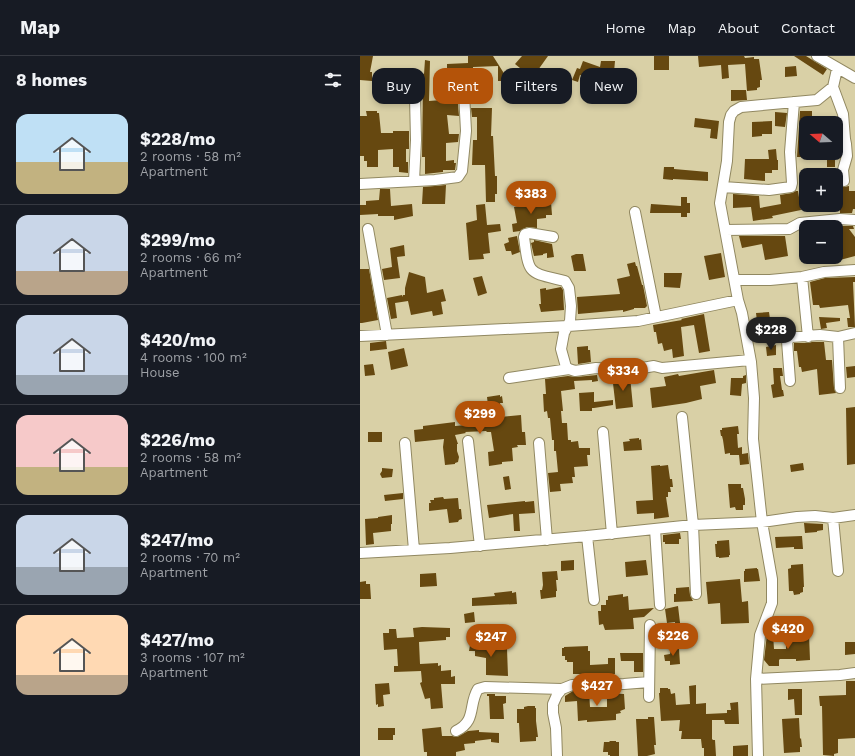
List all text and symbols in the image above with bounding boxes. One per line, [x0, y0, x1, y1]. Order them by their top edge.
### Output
text: Map [20, 16, 60, 39]
text: Home [605, 20, 645, 36]
text: Map [667, 20, 696, 36]
text: About [718, 20, 759, 36]
text: Contact [781, 20, 835, 36]
chip: Buy [372, 68, 425, 104]
chip: Rent [433, 68, 493, 104]
chip: Filters [501, 68, 572, 104]
chip: New [580, 68, 637, 104]
icon: filters [322, 69, 344, 91]
text: 8 homes [16, 70, 87, 90]
north arrow [799, 116, 843, 160]
map controls [799, 116, 843, 264]
text: $228/mo [140, 129, 215, 149]
icon: home [48, 130, 96, 178]
text: 2 rooms · 58 m² [140, 149, 241, 164]
text: Apartment [140, 164, 208, 179]
button: + [799, 168, 843, 212]
pin: $383 [507, 181, 555, 215]
text: $383 [515, 186, 547, 201]
button: − [799, 220, 843, 264]
text: $299/mo [140, 230, 215, 250]
icon: home [48, 231, 96, 279]
text: 2 rooms · 66 m² [140, 250, 241, 265]
text: Apartment [140, 265, 208, 280]
pin: $228 [747, 317, 795, 351]
text: $228 [755, 322, 787, 337]
text: $420/mo [140, 330, 216, 350]
icon: home [48, 331, 96, 379]
text: 4 rooms · 100 m² [140, 350, 247, 365]
pin: $334 [599, 358, 647, 392]
text: $334 [607, 363, 639, 378]
text: House [140, 365, 180, 380]
pin: $299 [456, 401, 504, 435]
text: $299 [464, 406, 496, 421]
text: $226/mo [140, 430, 215, 450]
icon: home [48, 431, 96, 479]
text: 2 rooms · 58 m² [140, 450, 241, 465]
text: Apartment [140, 465, 208, 480]
text: $247/mo [140, 530, 213, 550]
icon: home [48, 531, 96, 579]
text: 2 rooms · 70 m² [140, 550, 240, 565]
text: Apartment [140, 565, 208, 580]
pin: $420 [764, 616, 812, 650]
text: $420 [772, 621, 804, 636]
pin: $226 [649, 623, 697, 657]
pin: $247 [467, 624, 515, 658]
text: $226 [657, 628, 689, 643]
text: $247 [475, 629, 507, 644]
text: $427/mo [140, 630, 214, 650]
icon: home [48, 631, 96, 679]
text: 3 rooms · 107 m² [140, 650, 245, 665]
text: Apartment [140, 665, 208, 680]
pin: $427 [573, 673, 621, 707]
text: $427 [581, 678, 613, 693]

